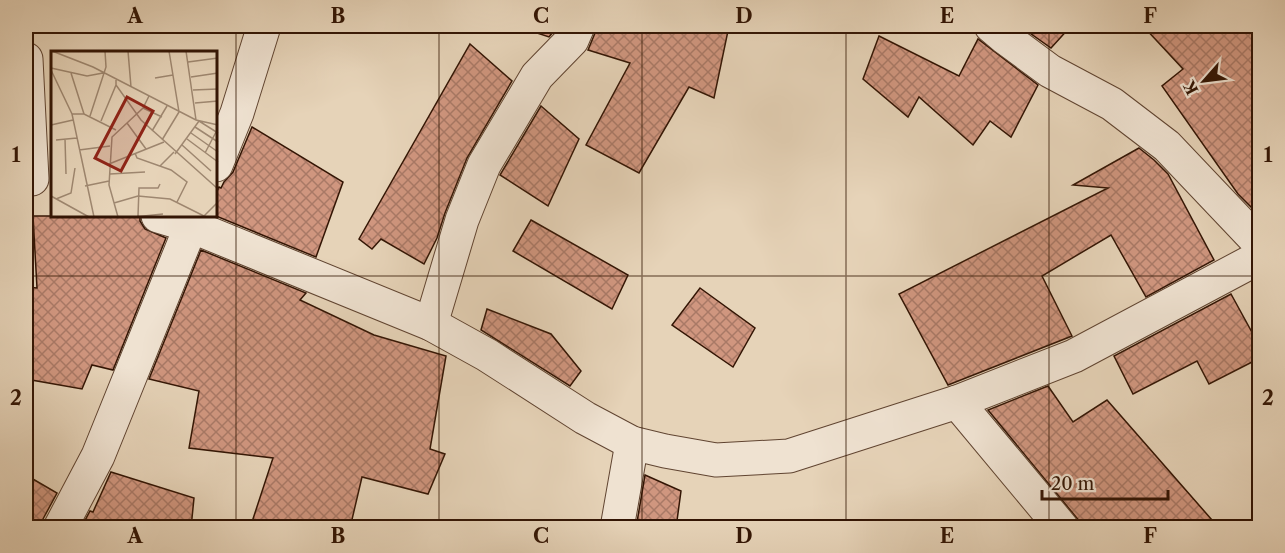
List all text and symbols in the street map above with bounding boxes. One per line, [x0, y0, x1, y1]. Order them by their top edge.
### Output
text: A [126, 4, 143, 28]
text: B [331, 4, 346, 28]
text: C [533, 4, 549, 28]
text: D [735, 4, 753, 28]
text: E [940, 4, 954, 28]
text: F [1143, 4, 1157, 28]
inset map [51, 51, 218, 218]
north arrow [1174, 51, 1234, 111]
text: K [1178, 77, 1203, 98]
text: 1 [12, 143, 21, 167]
text: 1 [1264, 143, 1273, 167]
text: 2 [10, 386, 22, 410]
text: 2 [1262, 386, 1274, 410]
scale bar [1042, 463, 1168, 501]
text: 20 m [1051, 473, 1095, 495]
text: A [126, 524, 143, 548]
text: B [331, 524, 346, 548]
text: C [533, 524, 549, 548]
text: D [735, 524, 753, 548]
text: E [940, 524, 954, 548]
text: F [1143, 524, 1157, 548]

